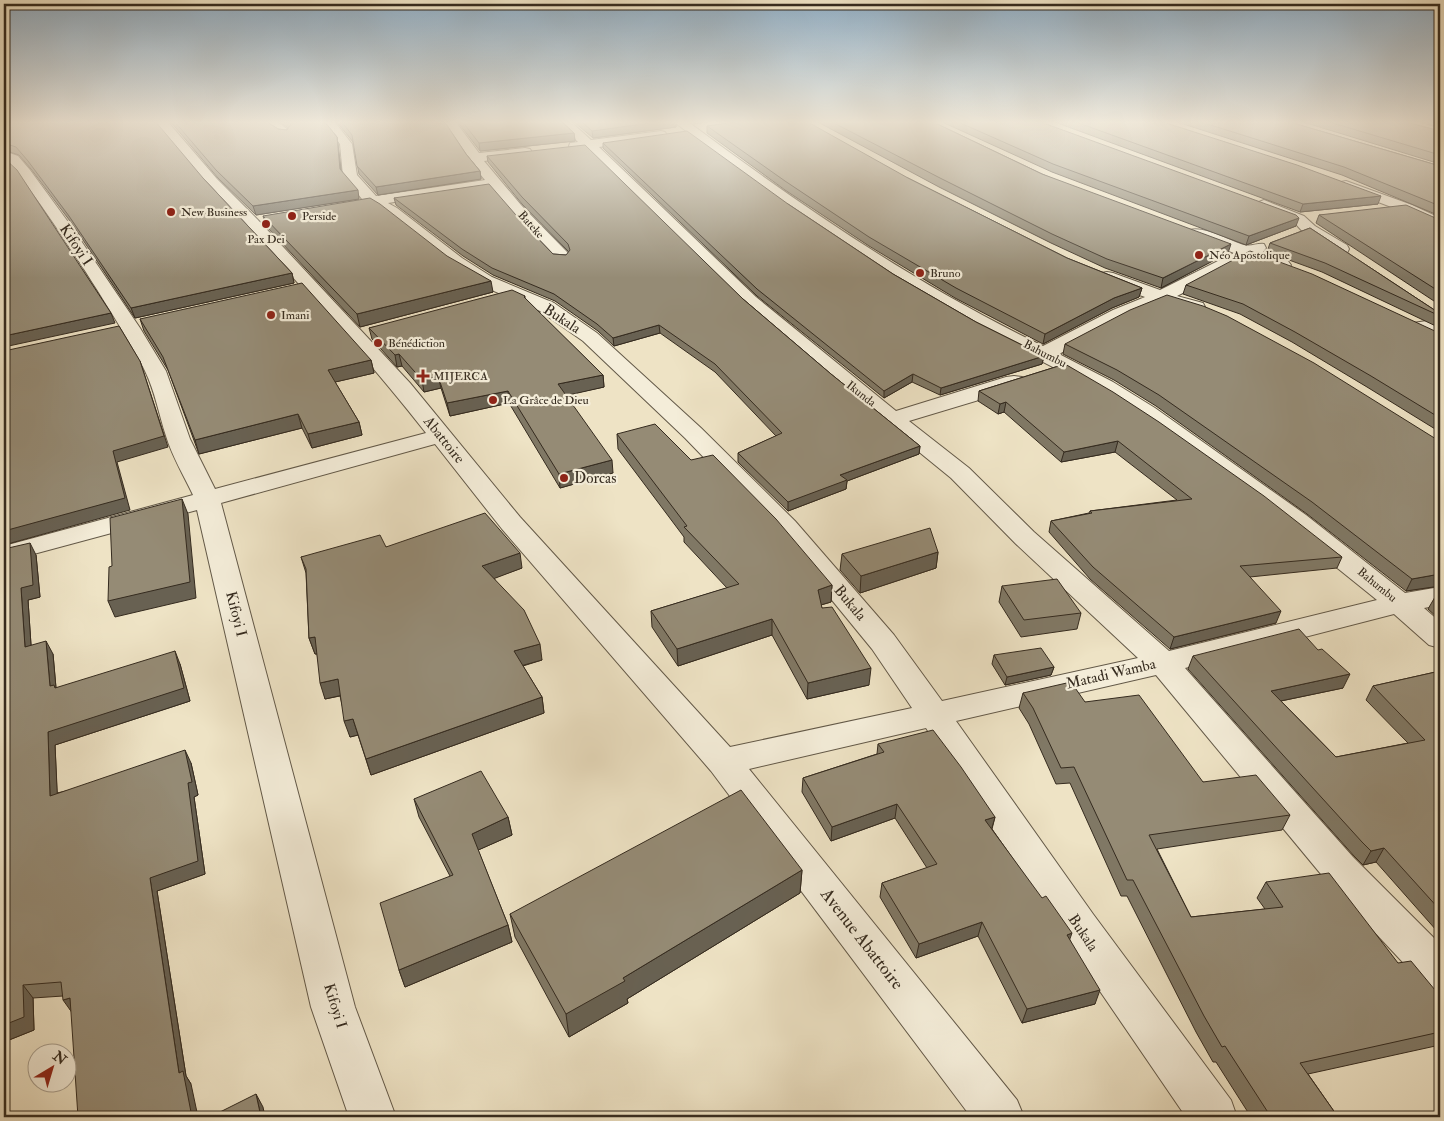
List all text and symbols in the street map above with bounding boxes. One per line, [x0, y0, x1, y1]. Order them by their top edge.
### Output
place label: New Business [181, 205, 247, 220]
marker: New Business [165, 206, 177, 218]
street label: Bateke [515, 208, 547, 242]
place label: Perside [302, 209, 336, 224]
marker: Perside [286, 210, 298, 222]
marker: Pax Dei [260, 218, 272, 230]
street label: Kifoyi I [55, 221, 97, 269]
place label: Pax Dei [247, 232, 285, 247]
place label: Néo Apostolique [1209, 248, 1290, 263]
marker: Néo Apostolique [1193, 249, 1205, 261]
place label: Bruno [930, 266, 961, 281]
marker: Bruno [914, 267, 926, 279]
street label: Bukala [540, 300, 585, 339]
place label: Imani [281, 308, 309, 323]
marker: Imani [265, 309, 277, 321]
place label: Bénédiction [388, 336, 445, 351]
marker: Bénédiction [372, 337, 384, 349]
street label: Bahumbu [1021, 337, 1069, 371]
place label: MIJERCA [433, 369, 488, 384]
marker: MIJERCA [417, 370, 429, 382]
street label: Ikunda [843, 378, 880, 411]
place label: La Grâce de Dieu [503, 393, 589, 408]
marker: La Grâce de Dieu [487, 394, 499, 406]
street label: Abattoire [418, 412, 469, 468]
place label: Dorcas [574, 469, 616, 488]
marker: Dorcas [558, 472, 570, 484]
street label: Bahumbu [1354, 565, 1400, 605]
street label: Bukala [830, 581, 871, 625]
street label: Kifoyi I [221, 589, 251, 639]
street label: Matadi Wamba [1064, 654, 1158, 694]
street label: Avenue Abattoire [815, 883, 909, 995]
street label: Bukala [1064, 911, 1103, 956]
street label: Kifoyi I [319, 981, 351, 1031]
north arrow [28, 1044, 78, 1094]
text: N [49, 1047, 70, 1069]

